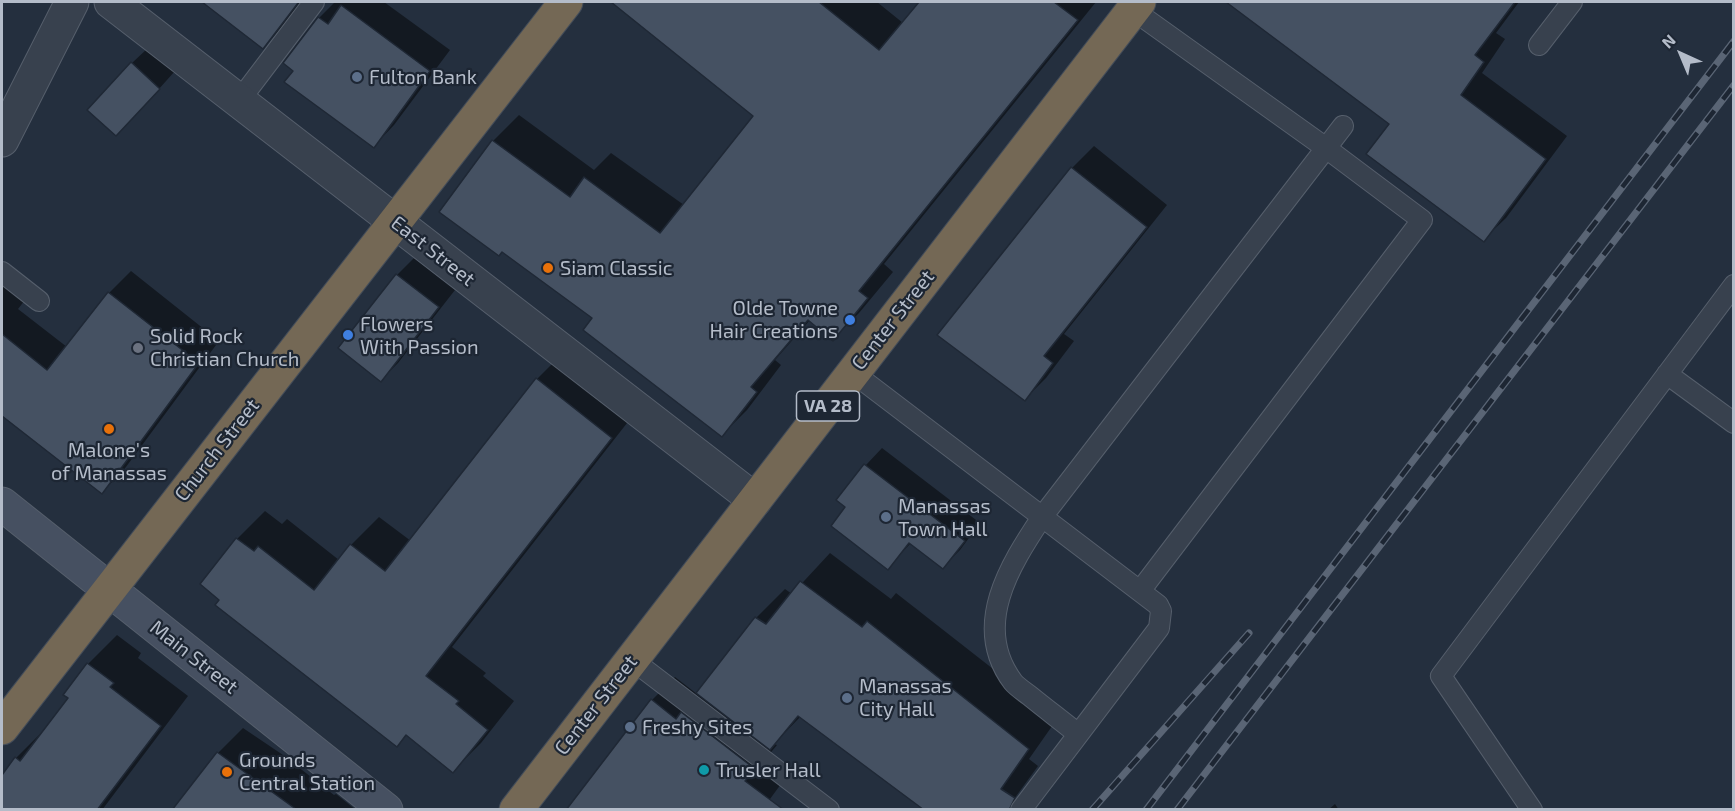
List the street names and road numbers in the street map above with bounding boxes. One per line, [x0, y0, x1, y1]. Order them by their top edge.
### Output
street label: East Street [386, 211, 480, 291]
street label: Center Street [847, 265, 939, 375]
road number: VA 28 [796, 391, 860, 421]
street label: Church Street [169, 394, 265, 506]
street label: Main Street [145, 615, 243, 699]
street label: Center Street [550, 650, 642, 760]

